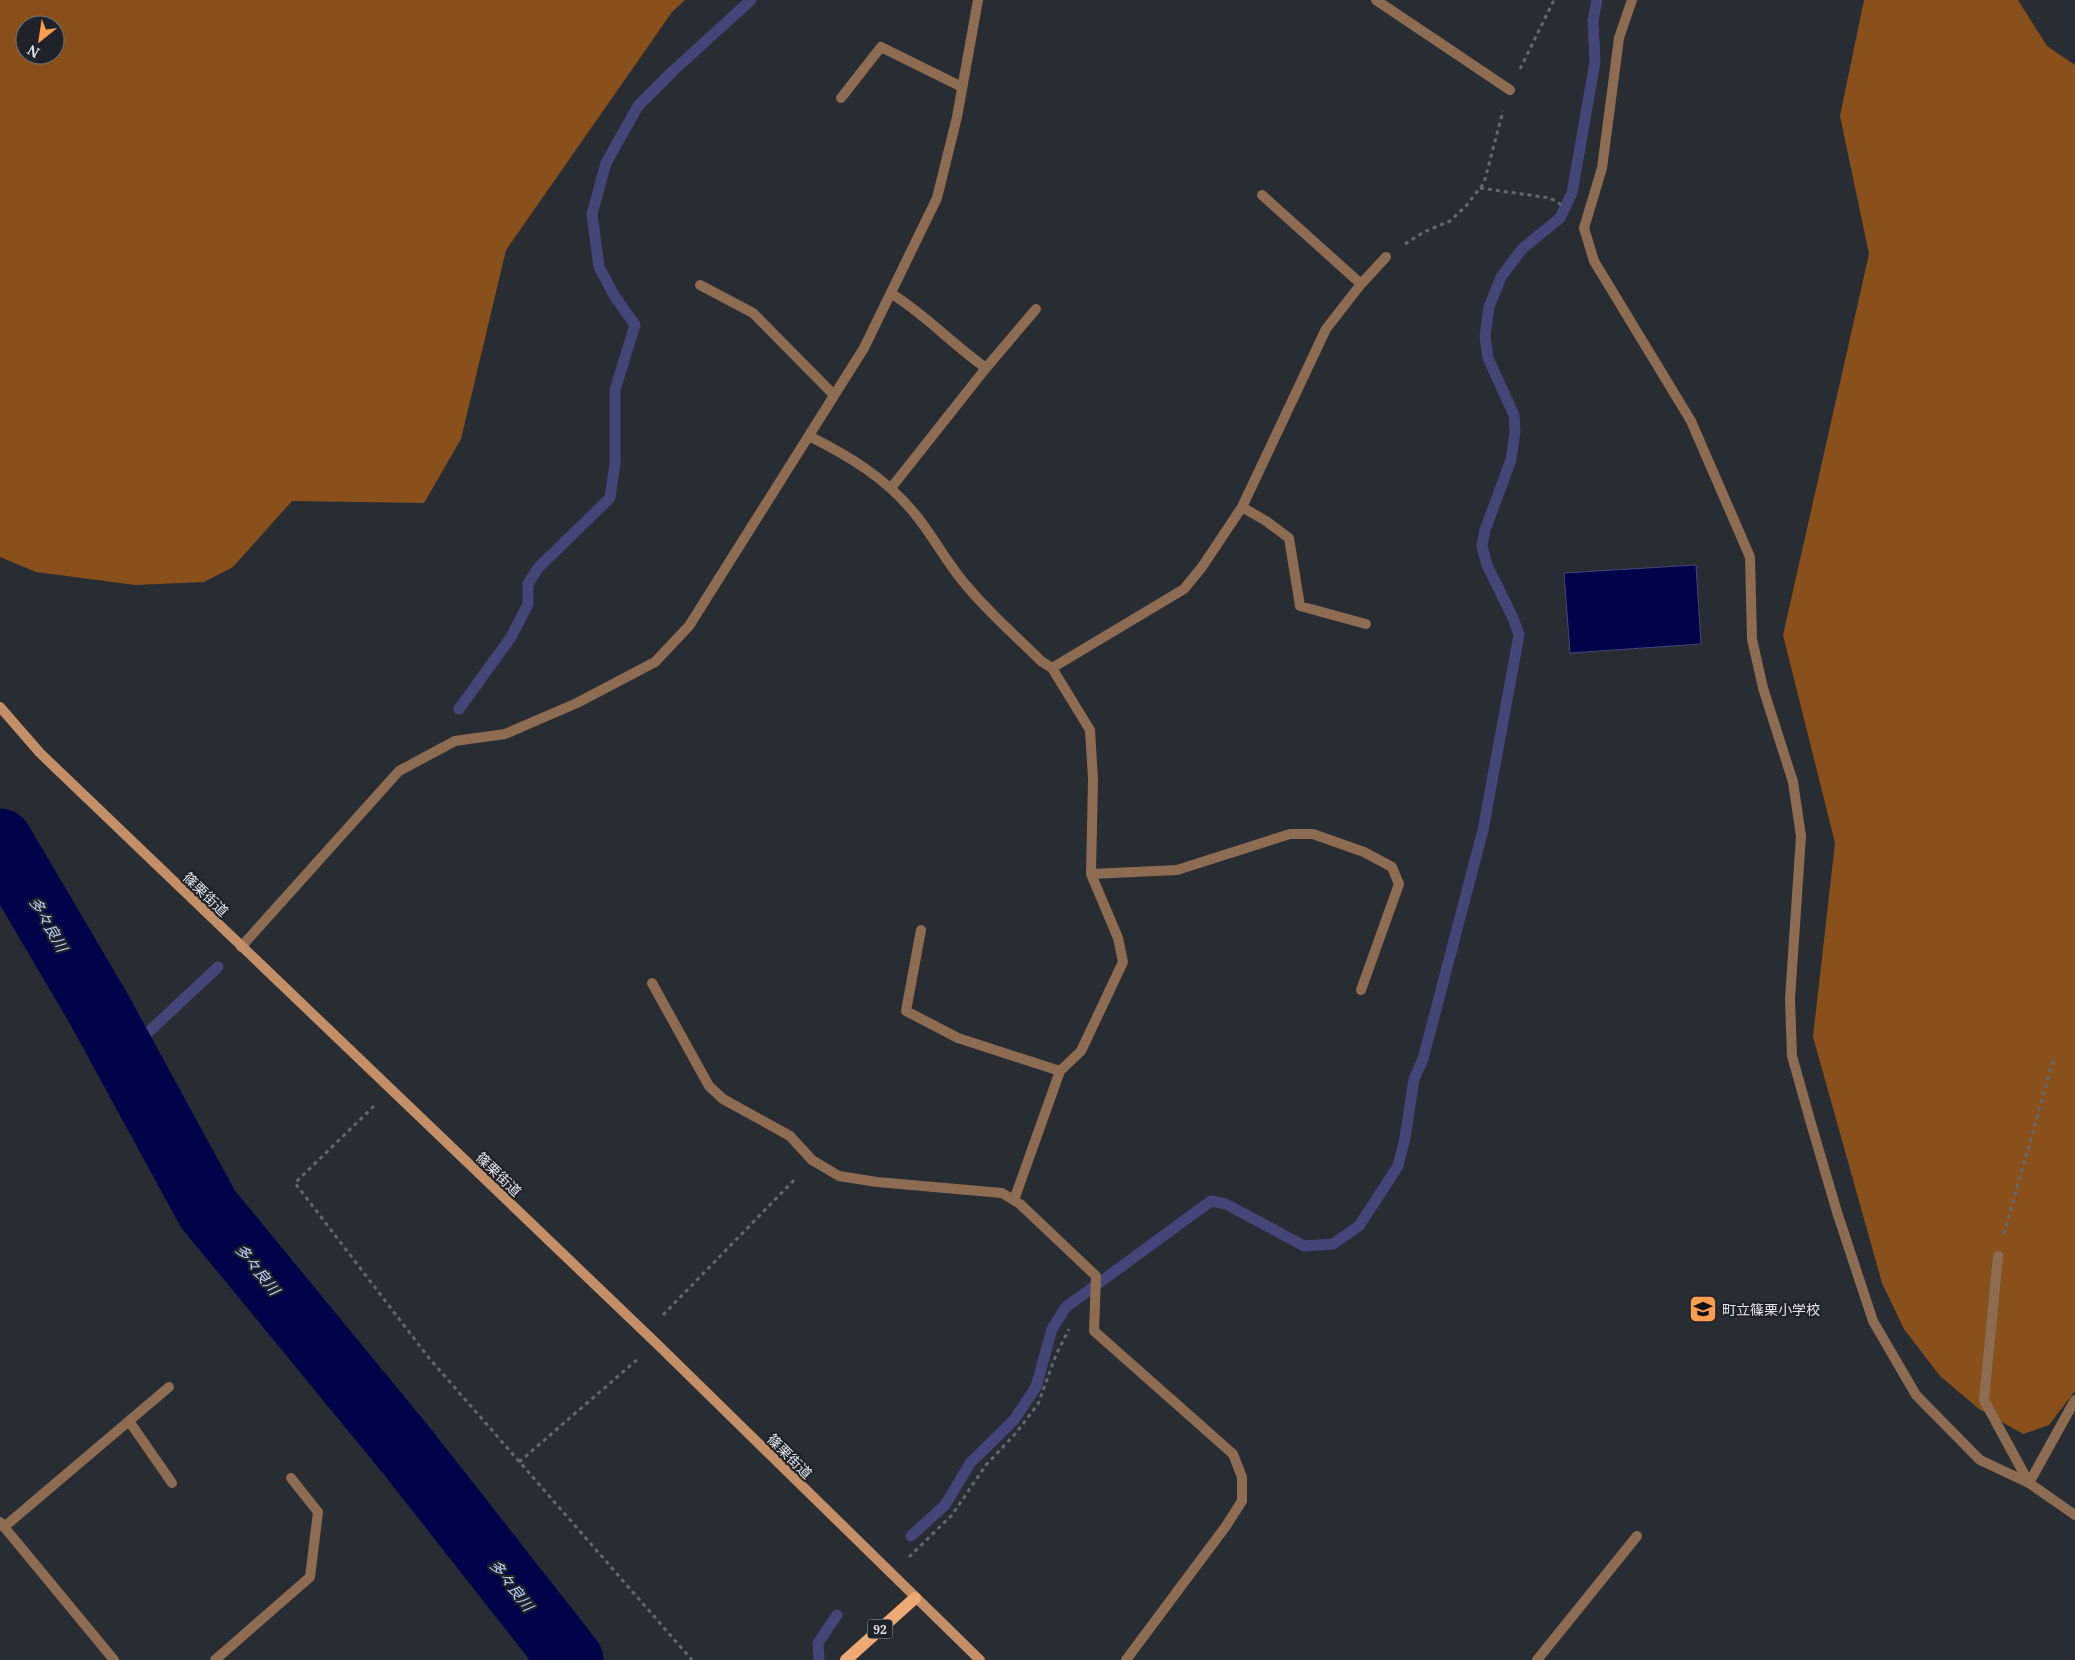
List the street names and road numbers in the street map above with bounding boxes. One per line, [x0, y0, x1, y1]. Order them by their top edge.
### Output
street label: 篠栗街道 [179, 868, 233, 920]
street label: 篠栗街道 [472, 1148, 526, 1200]
street label: 篠栗街道 [763, 1429, 817, 1483]
road number: 92 [868, 1620, 892, 1638]

